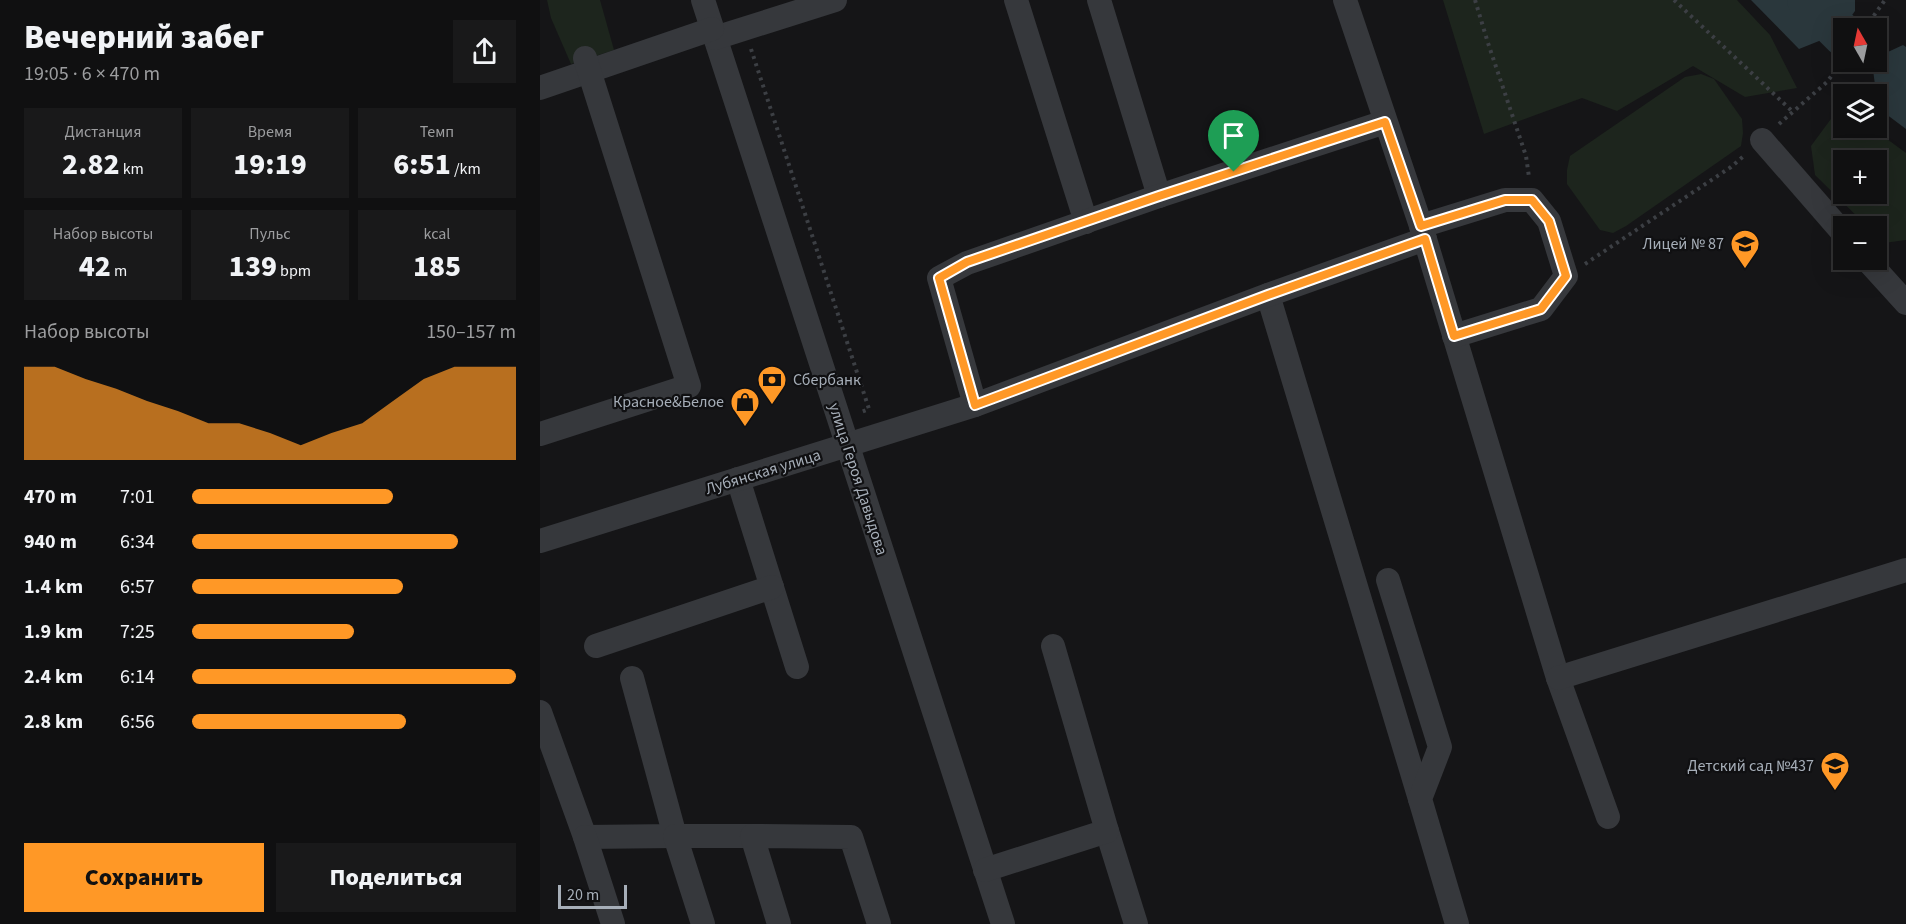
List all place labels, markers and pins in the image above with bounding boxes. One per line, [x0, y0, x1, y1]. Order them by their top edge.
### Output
pin [1208, 110, 1259, 172]
school or university icon: Лицей № 87 [1729, 228, 1761, 270]
place label: Лицей № 87 [1642, 233, 1724, 255]
bank icon: Сбербанк [756, 364, 788, 406]
place label: Сбербанк [793, 369, 861, 391]
shop icon: Красное&Белое [729, 386, 761, 428]
place label: Красное&Белое [613, 391, 724, 413]
school or university icon: Детский сад №437 [1819, 750, 1851, 792]
place label: Детский сад №437 [1687, 755, 1814, 777]

